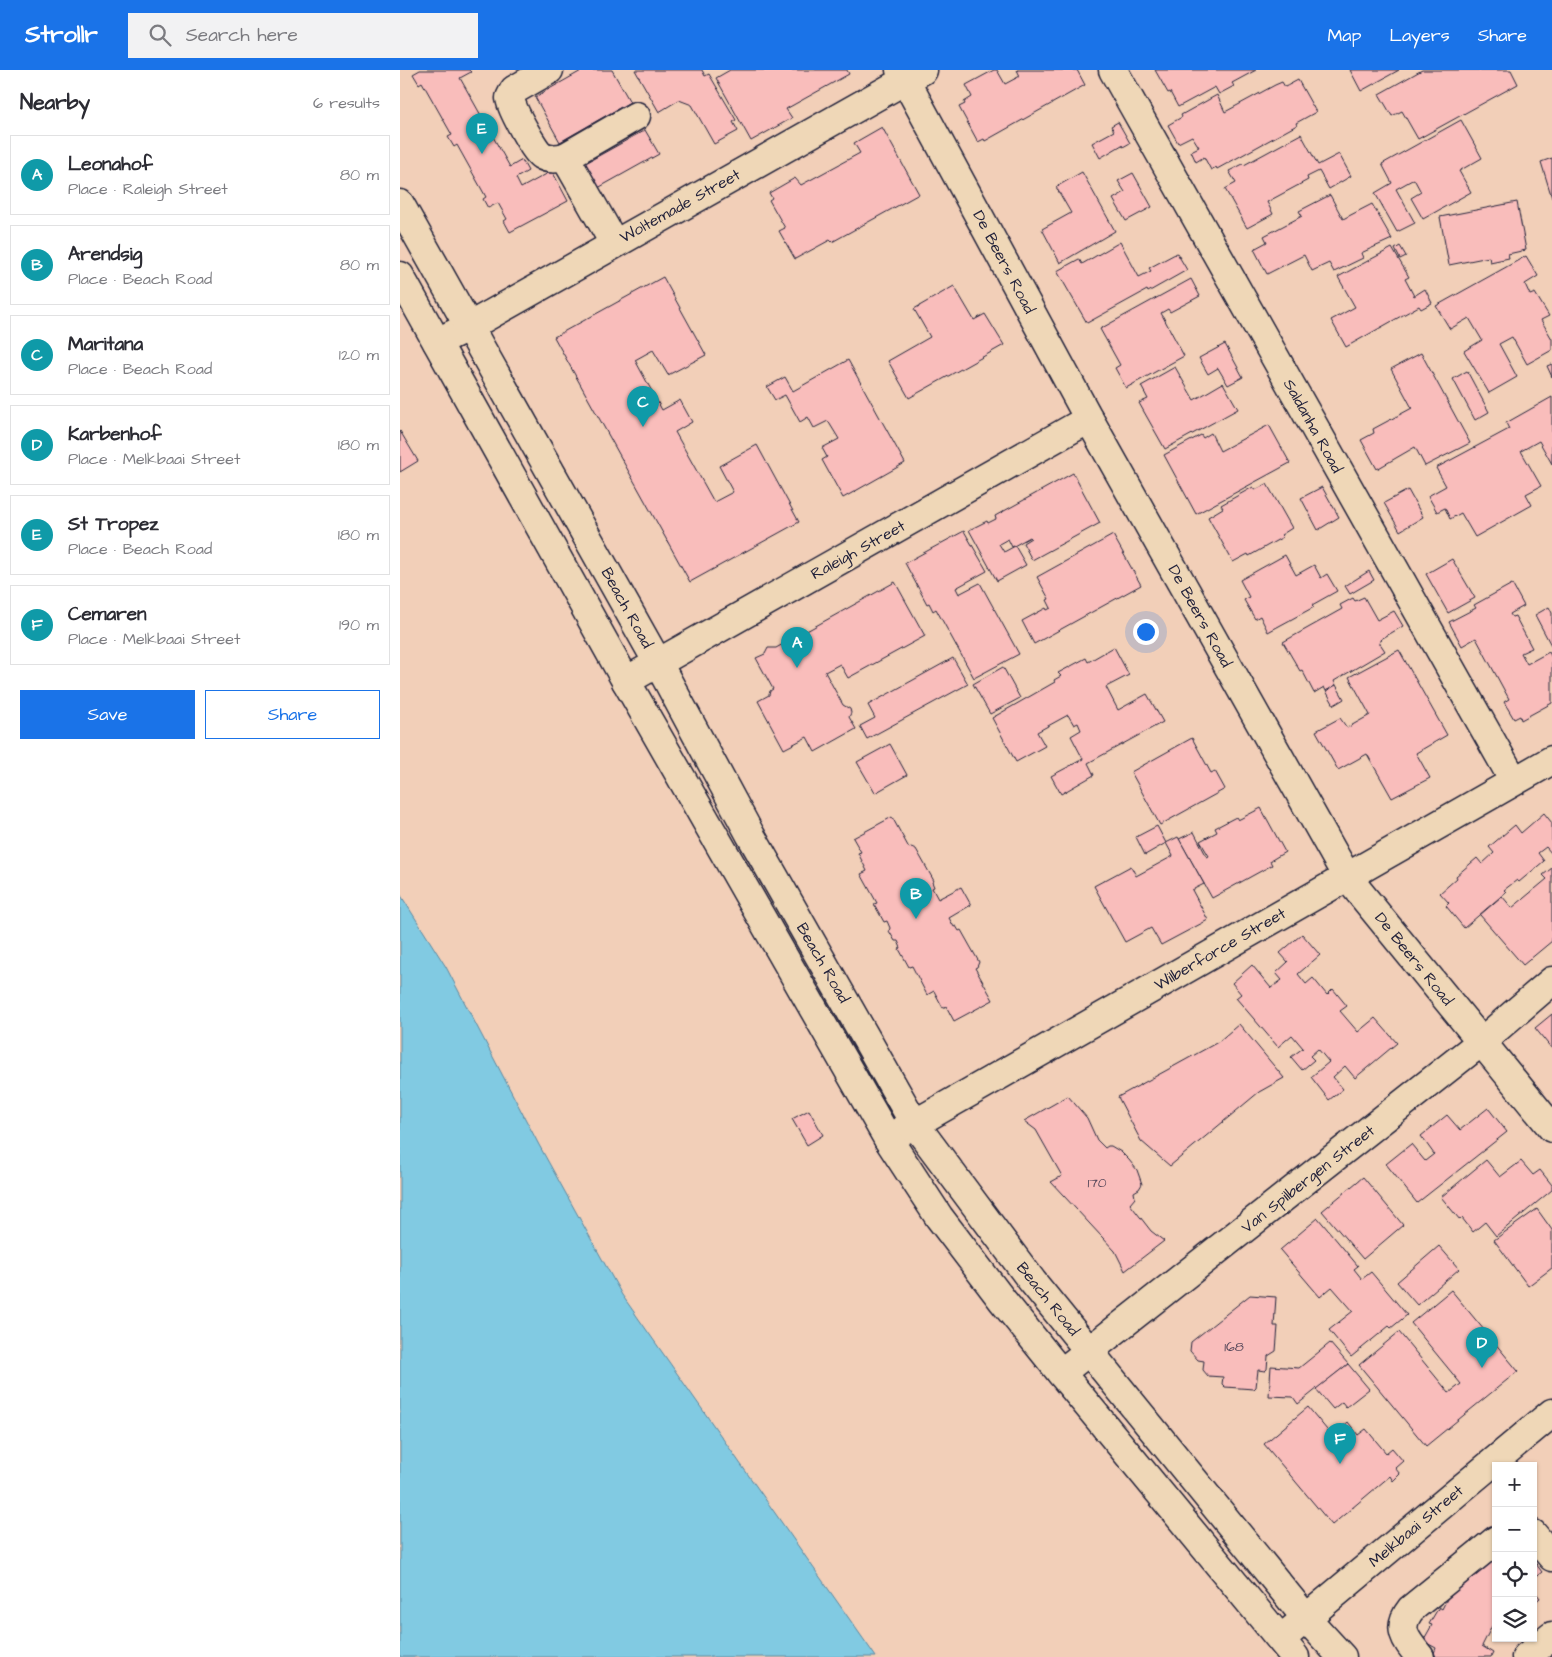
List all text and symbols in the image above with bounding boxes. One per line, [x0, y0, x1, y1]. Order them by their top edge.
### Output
search box [128, 13, 478, 58]
text: Strollr [25, 18, 98, 52]
icon: search [146, 21, 174, 49]
text: Search here [186, 22, 298, 49]
text: Map [1327, 23, 1361, 48]
text: Layers [1389, 23, 1450, 48]
text: Share [1478, 23, 1527, 48]
text: Nearby [20, 88, 90, 117]
text: 6 results [313, 92, 380, 114]
pin: E [466, 113, 498, 154]
text: Leonahof [68, 151, 153, 178]
street label: Woltemade Street [616, 163, 745, 248]
text: A [32, 164, 42, 186]
text: 80 m [340, 164, 379, 186]
text: Place · Raleigh Street [68, 178, 228, 200]
street label: De Beers Road [967, 206, 1041, 318]
text: Arendsig [68, 241, 142, 268]
text: B [31, 254, 43, 276]
text: 80 m [340, 254, 379, 276]
text: Place · Beach Road [68, 268, 212, 290]
text: Maritana [68, 331, 143, 358]
text: C [31, 344, 43, 366]
text: 120 m [339, 344, 379, 366]
text: Place · Beach Road [68, 358, 212, 380]
street label: Saldanha Road [1278, 375, 1348, 477]
pin: C [627, 386, 659, 427]
text: Karbenhof [68, 421, 161, 448]
text: D [32, 434, 42, 456]
text: 180 m [338, 434, 379, 456]
text: Place · Melkbaai Street [68, 448, 240, 470]
text: St Tropez [68, 511, 159, 538]
street label: Raleigh Street [807, 515, 910, 586]
text: E [32, 524, 42, 546]
text: 180 m [338, 524, 379, 546]
text: Place · Beach Road [68, 538, 212, 560]
street label: De Beers Road [1163, 561, 1237, 671]
street label: Beach Road [596, 564, 658, 652]
text: Cemaren [68, 601, 146, 628]
text: F [31, 614, 43, 636]
text: 190 m [339, 614, 379, 636]
your location [1133, 619, 1159, 645]
pin: A [781, 627, 813, 668]
text: Place · Melkbaai Street [68, 628, 240, 650]
button: Save [20, 690, 195, 739]
button: Share [205, 690, 380, 739]
pin: B [900, 878, 932, 919]
street label: Wilberforce Street [1150, 902, 1290, 996]
street label: De Beers Road [1370, 908, 1458, 1010]
street label: Beach Road [791, 919, 855, 1007]
street label: Van Spilbergen Street [1237, 1120, 1380, 1239]
house number: 170 [1087, 1173, 1107, 1193]
street label: Beach Road [1011, 1257, 1085, 1341]
pin: D [1466, 1327, 1498, 1368]
house number: 168 [1224, 1337, 1244, 1357]
pin: F [1324, 1423, 1356, 1464]
map controls [1492, 1462, 1537, 1642]
button: + [1492, 1462, 1537, 1507]
street label: Melkbaai Street [1364, 1479, 1469, 1572]
button: − [1492, 1507, 1537, 1552]
button: locate [1492, 1552, 1537, 1597]
button: layers [1492, 1597, 1537, 1642]

